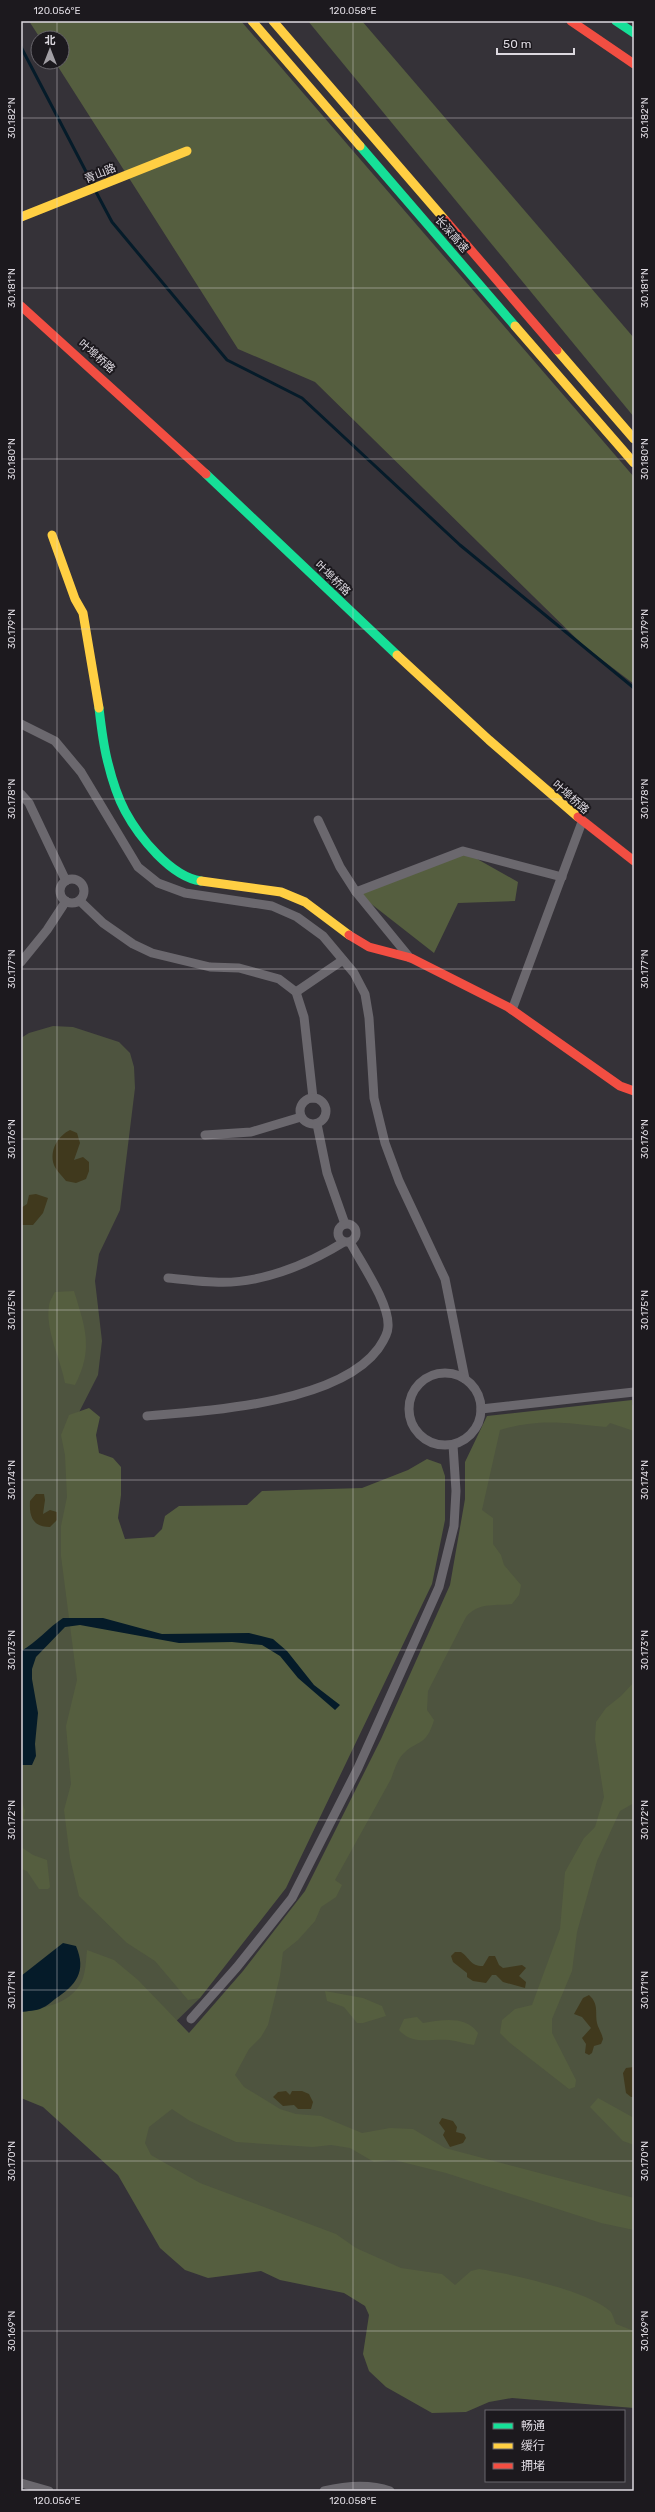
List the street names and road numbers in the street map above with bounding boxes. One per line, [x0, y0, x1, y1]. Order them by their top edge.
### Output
street label: 青山路 [82, 161, 118, 186]
street label: 长深高速 [432, 213, 471, 255]
street label: 叶埠桥路 [76, 337, 118, 376]
street label: 叶埠桥路 [312, 558, 353, 598]
street label: 叶埠桥路 [550, 778, 592, 817]

